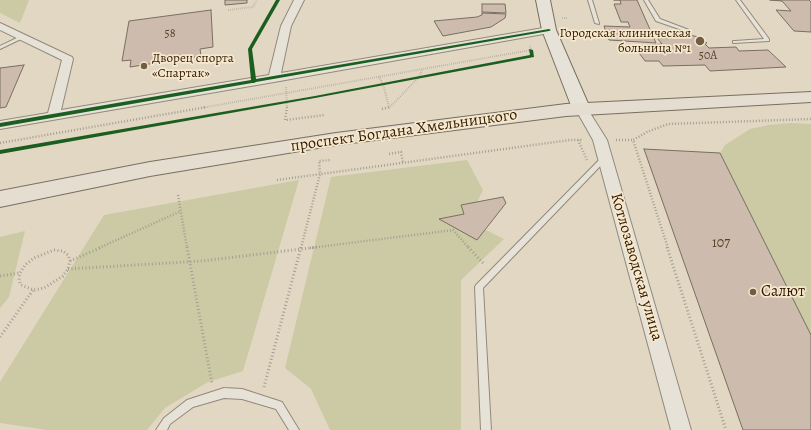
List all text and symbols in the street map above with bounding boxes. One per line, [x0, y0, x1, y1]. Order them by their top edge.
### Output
place label: Городская клиническая больница №1 [560, 26, 691, 57]
house number: 58 [165, 27, 175, 41]
marker: Городская клиническая больница №1 [694, 35, 706, 47]
house number: 50А [699, 49, 717, 63]
place label: Дворец спорта «Спартак» [152, 51, 234, 82]
marker: Дворец спорта «Спартак» [139, 61, 149, 71]
street label: проспект Богдана Хмельницкого [289, 106, 519, 156]
street label: Котлозаводская улица [606, 191, 666, 343]
house number: 107 [712, 236, 730, 252]
place label: Салют [761, 282, 805, 302]
marker: Салют [748, 287, 758, 297]

